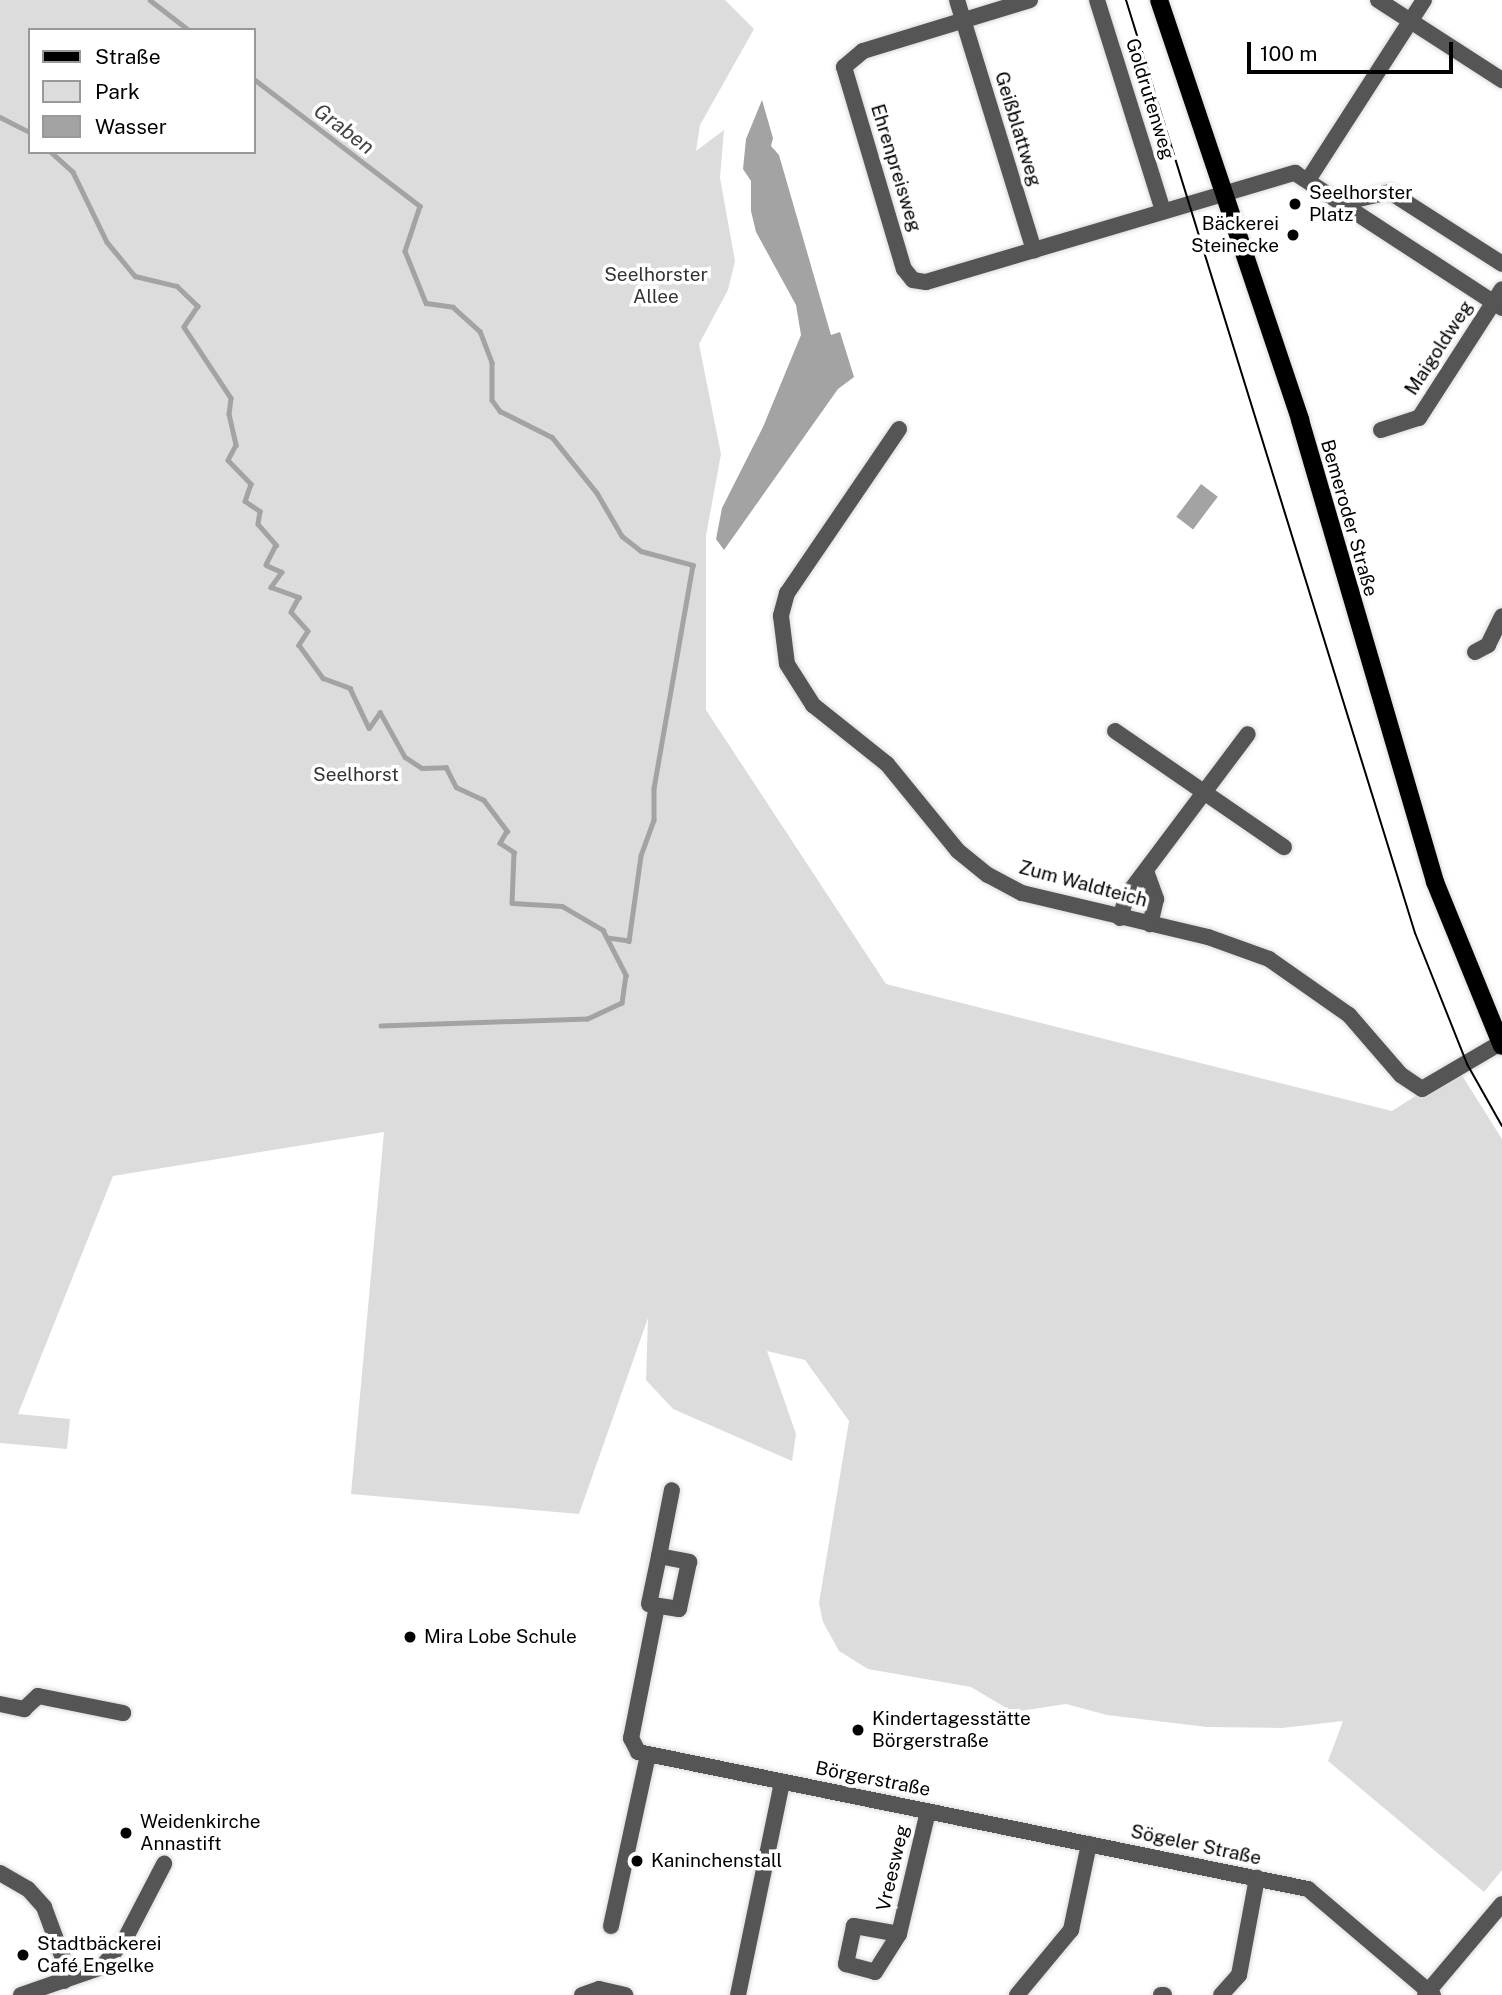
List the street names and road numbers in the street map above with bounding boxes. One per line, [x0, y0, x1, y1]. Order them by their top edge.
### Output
street label: Goldrutenweg [1121, 36, 1179, 162]
street label: Geißblattweg [990, 69, 1046, 189]
street label: Ehrenpreisweg [866, 101, 926, 235]
street label: Maigoldweg [1400, 297, 1478, 399]
street label: Bemeroder Straße [1316, 437, 1382, 599]
street label: Zum Waldteich [1016, 856, 1150, 912]
street label: Börgerstraße [814, 1757, 932, 1801]
street label: Sögeler Straße [1129, 1820, 1263, 1870]
street label: Vreesweg [872, 1823, 914, 1913]

